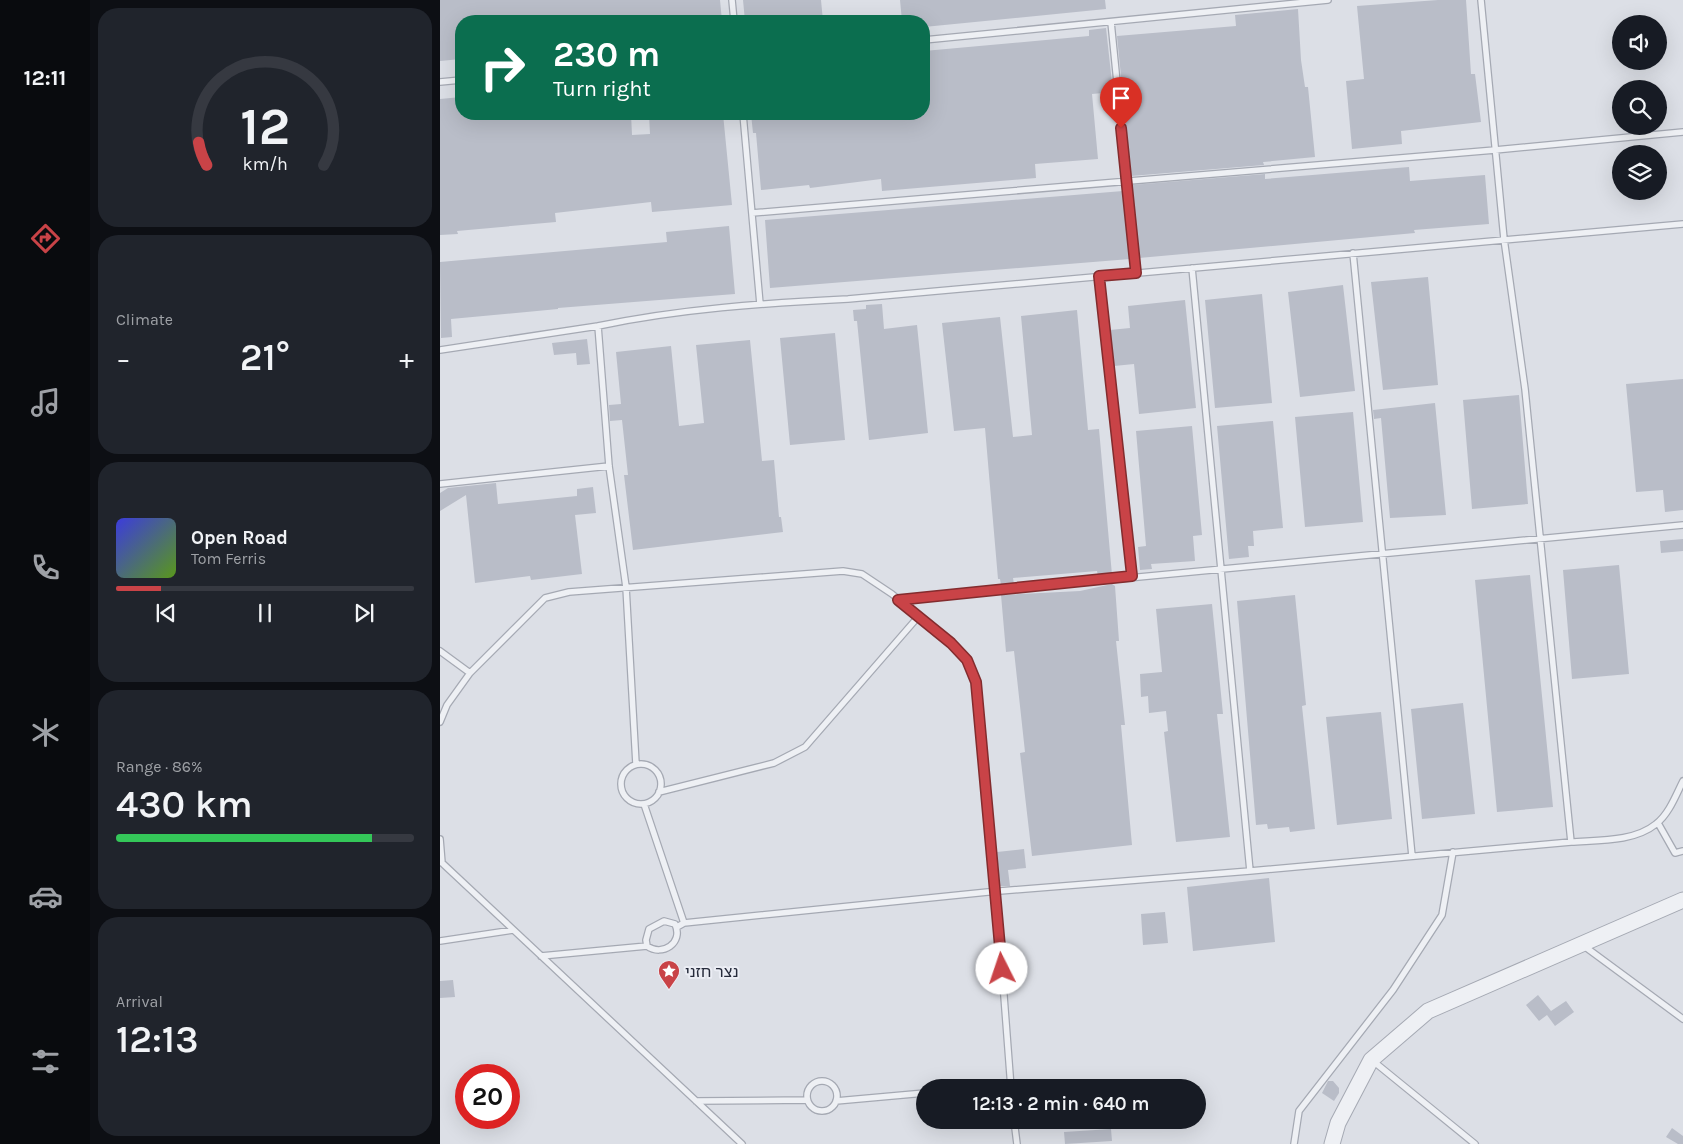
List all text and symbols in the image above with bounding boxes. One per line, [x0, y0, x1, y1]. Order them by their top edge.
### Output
map controls [1612, 15, 1667, 200]
button: sound [1612, 15, 1667, 70]
text: 230 m [553, 34, 660, 75]
icon: right [470, 35, 535, 100]
text: 12:11 [24, 65, 66, 91]
text: Turn right [553, 76, 651, 102]
pin [1100, 77, 1142, 128]
button: search [1612, 80, 1667, 135]
icon: arrive [1107, 84, 1135, 112]
text: 12 [240, 96, 290, 157]
button: layers [1612, 145, 1667, 200]
text: km/h [242, 154, 288, 175]
icon: directions [28, 221, 63, 256]
text: Climate [116, 310, 173, 329]
text: 21° [240, 335, 290, 380]
text: − [116, 342, 131, 375]
text: + [399, 342, 414, 375]
icon: music [28, 385, 63, 420]
text: Open Road [191, 527, 288, 549]
text: Tom Ferris [191, 549, 266, 568]
icon: phone [28, 550, 63, 585]
icon: previous [152, 599, 180, 627]
icon: pause [251, 599, 279, 627]
icon: next [350, 599, 378, 627]
icon: climate [28, 715, 63, 750]
text: Range · 86% [116, 757, 203, 776]
text: 430 km [116, 782, 253, 827]
icon: car [28, 879, 63, 914]
position arrow [975, 942, 1027, 994]
place icon: נצר חזני [657, 959, 681, 990]
place label: נצר חזני [685, 962, 739, 981]
text: Arrival [116, 992, 163, 1011]
text: 12:13 [116, 1017, 198, 1062]
icon: filters [28, 1044, 63, 1079]
speed limit sign: 20 [455, 1064, 520, 1129]
text: 12:13 · 2 min · 640 m [973, 1093, 1149, 1115]

